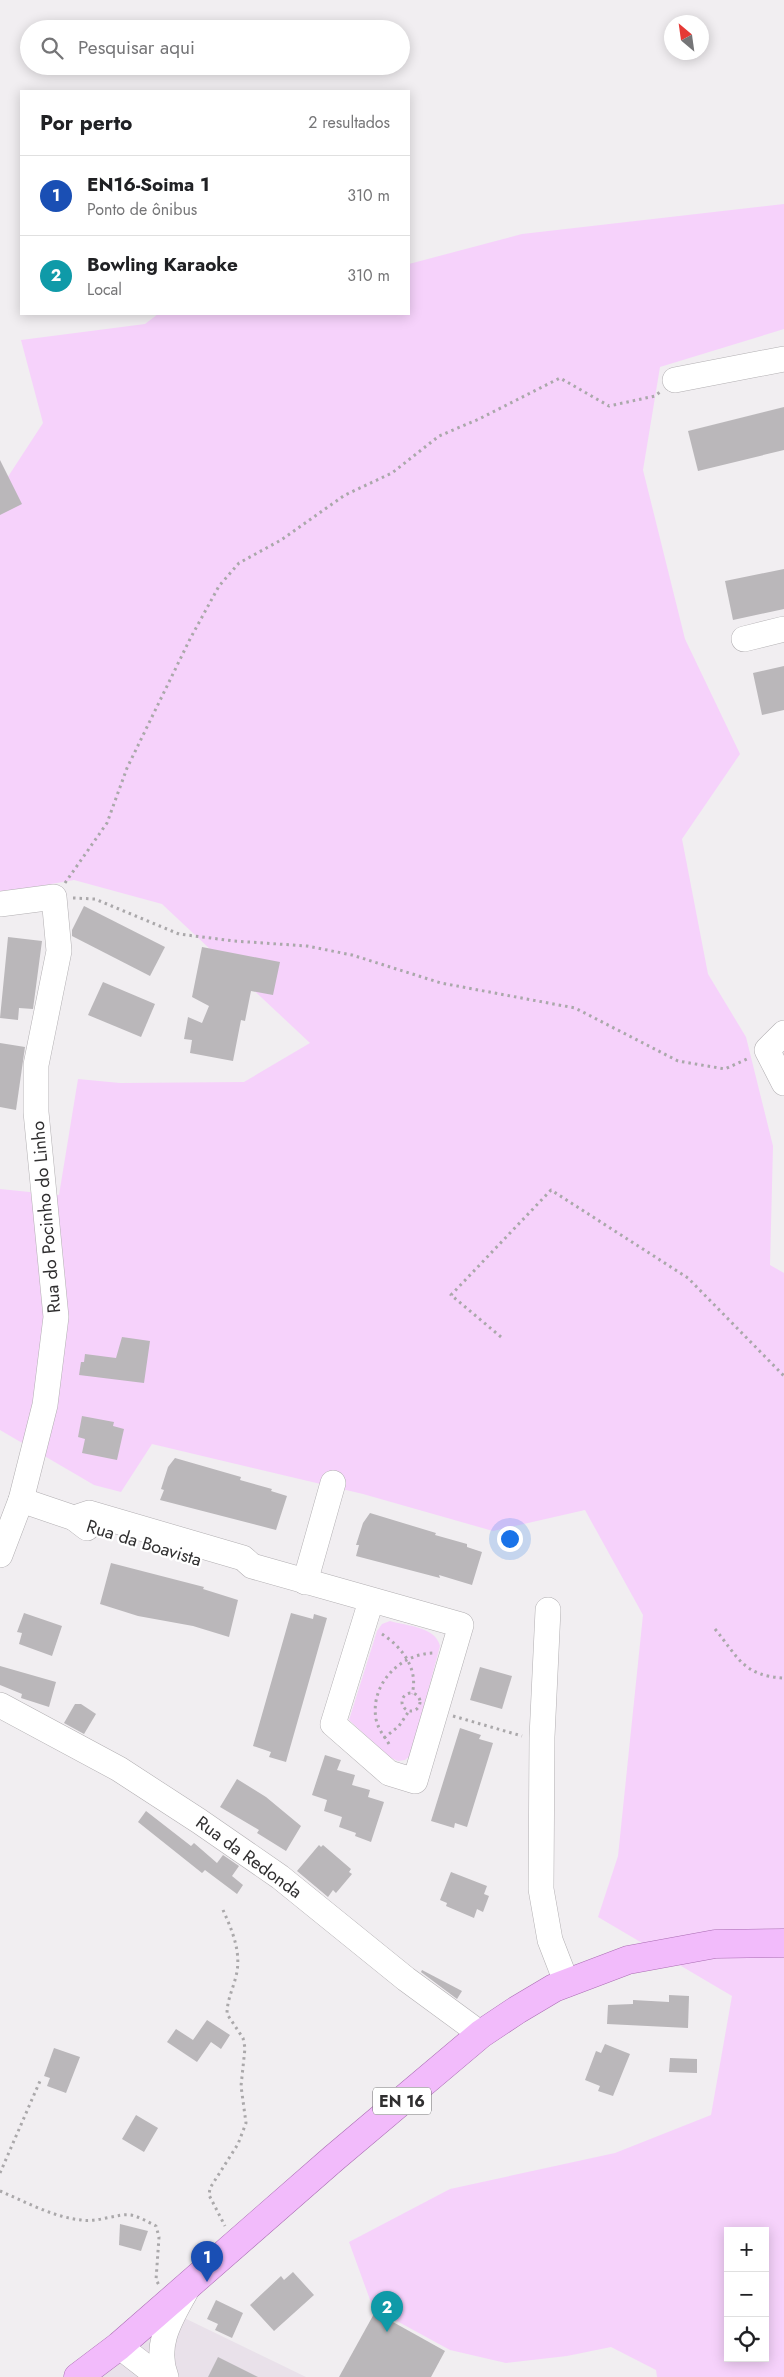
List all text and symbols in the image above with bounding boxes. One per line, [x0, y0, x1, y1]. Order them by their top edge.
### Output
north arrow [664, 15, 709, 60]
search box [20, 20, 410, 75]
icon: search [38, 34, 66, 62]
text: Pesquisar aqui [78, 34, 195, 61]
text: Por perto [40, 108, 132, 138]
text: 2 resultados [308, 111, 390, 134]
text: EN16-Soima 1 [87, 171, 210, 198]
text: 1 [52, 184, 60, 207]
text: 310 m [347, 184, 390, 207]
text: Ponto de ônibus [87, 198, 197, 221]
text: Bowling Karaoke [87, 251, 238, 278]
text: 2 [51, 264, 61, 287]
text: 310 m [347, 264, 390, 287]
text: Local [87, 278, 122, 301]
street label: Rua do Pocinho do Linho [25, 1120, 67, 1314]
street label: Rua da Boavista [83, 1513, 205, 1573]
your location [497, 1526, 523, 1552]
street label: Rua da Redonda [191, 1810, 307, 1904]
road number: EN 16 [373, 2088, 431, 2114]
map controls [724, 2227, 769, 2362]
button: + [724, 2227, 769, 2272]
pin: 1 [191, 2241, 223, 2282]
button: − [724, 2272, 769, 2317]
pin: 2 [371, 2291, 403, 2332]
button: locate [724, 2317, 769, 2362]

